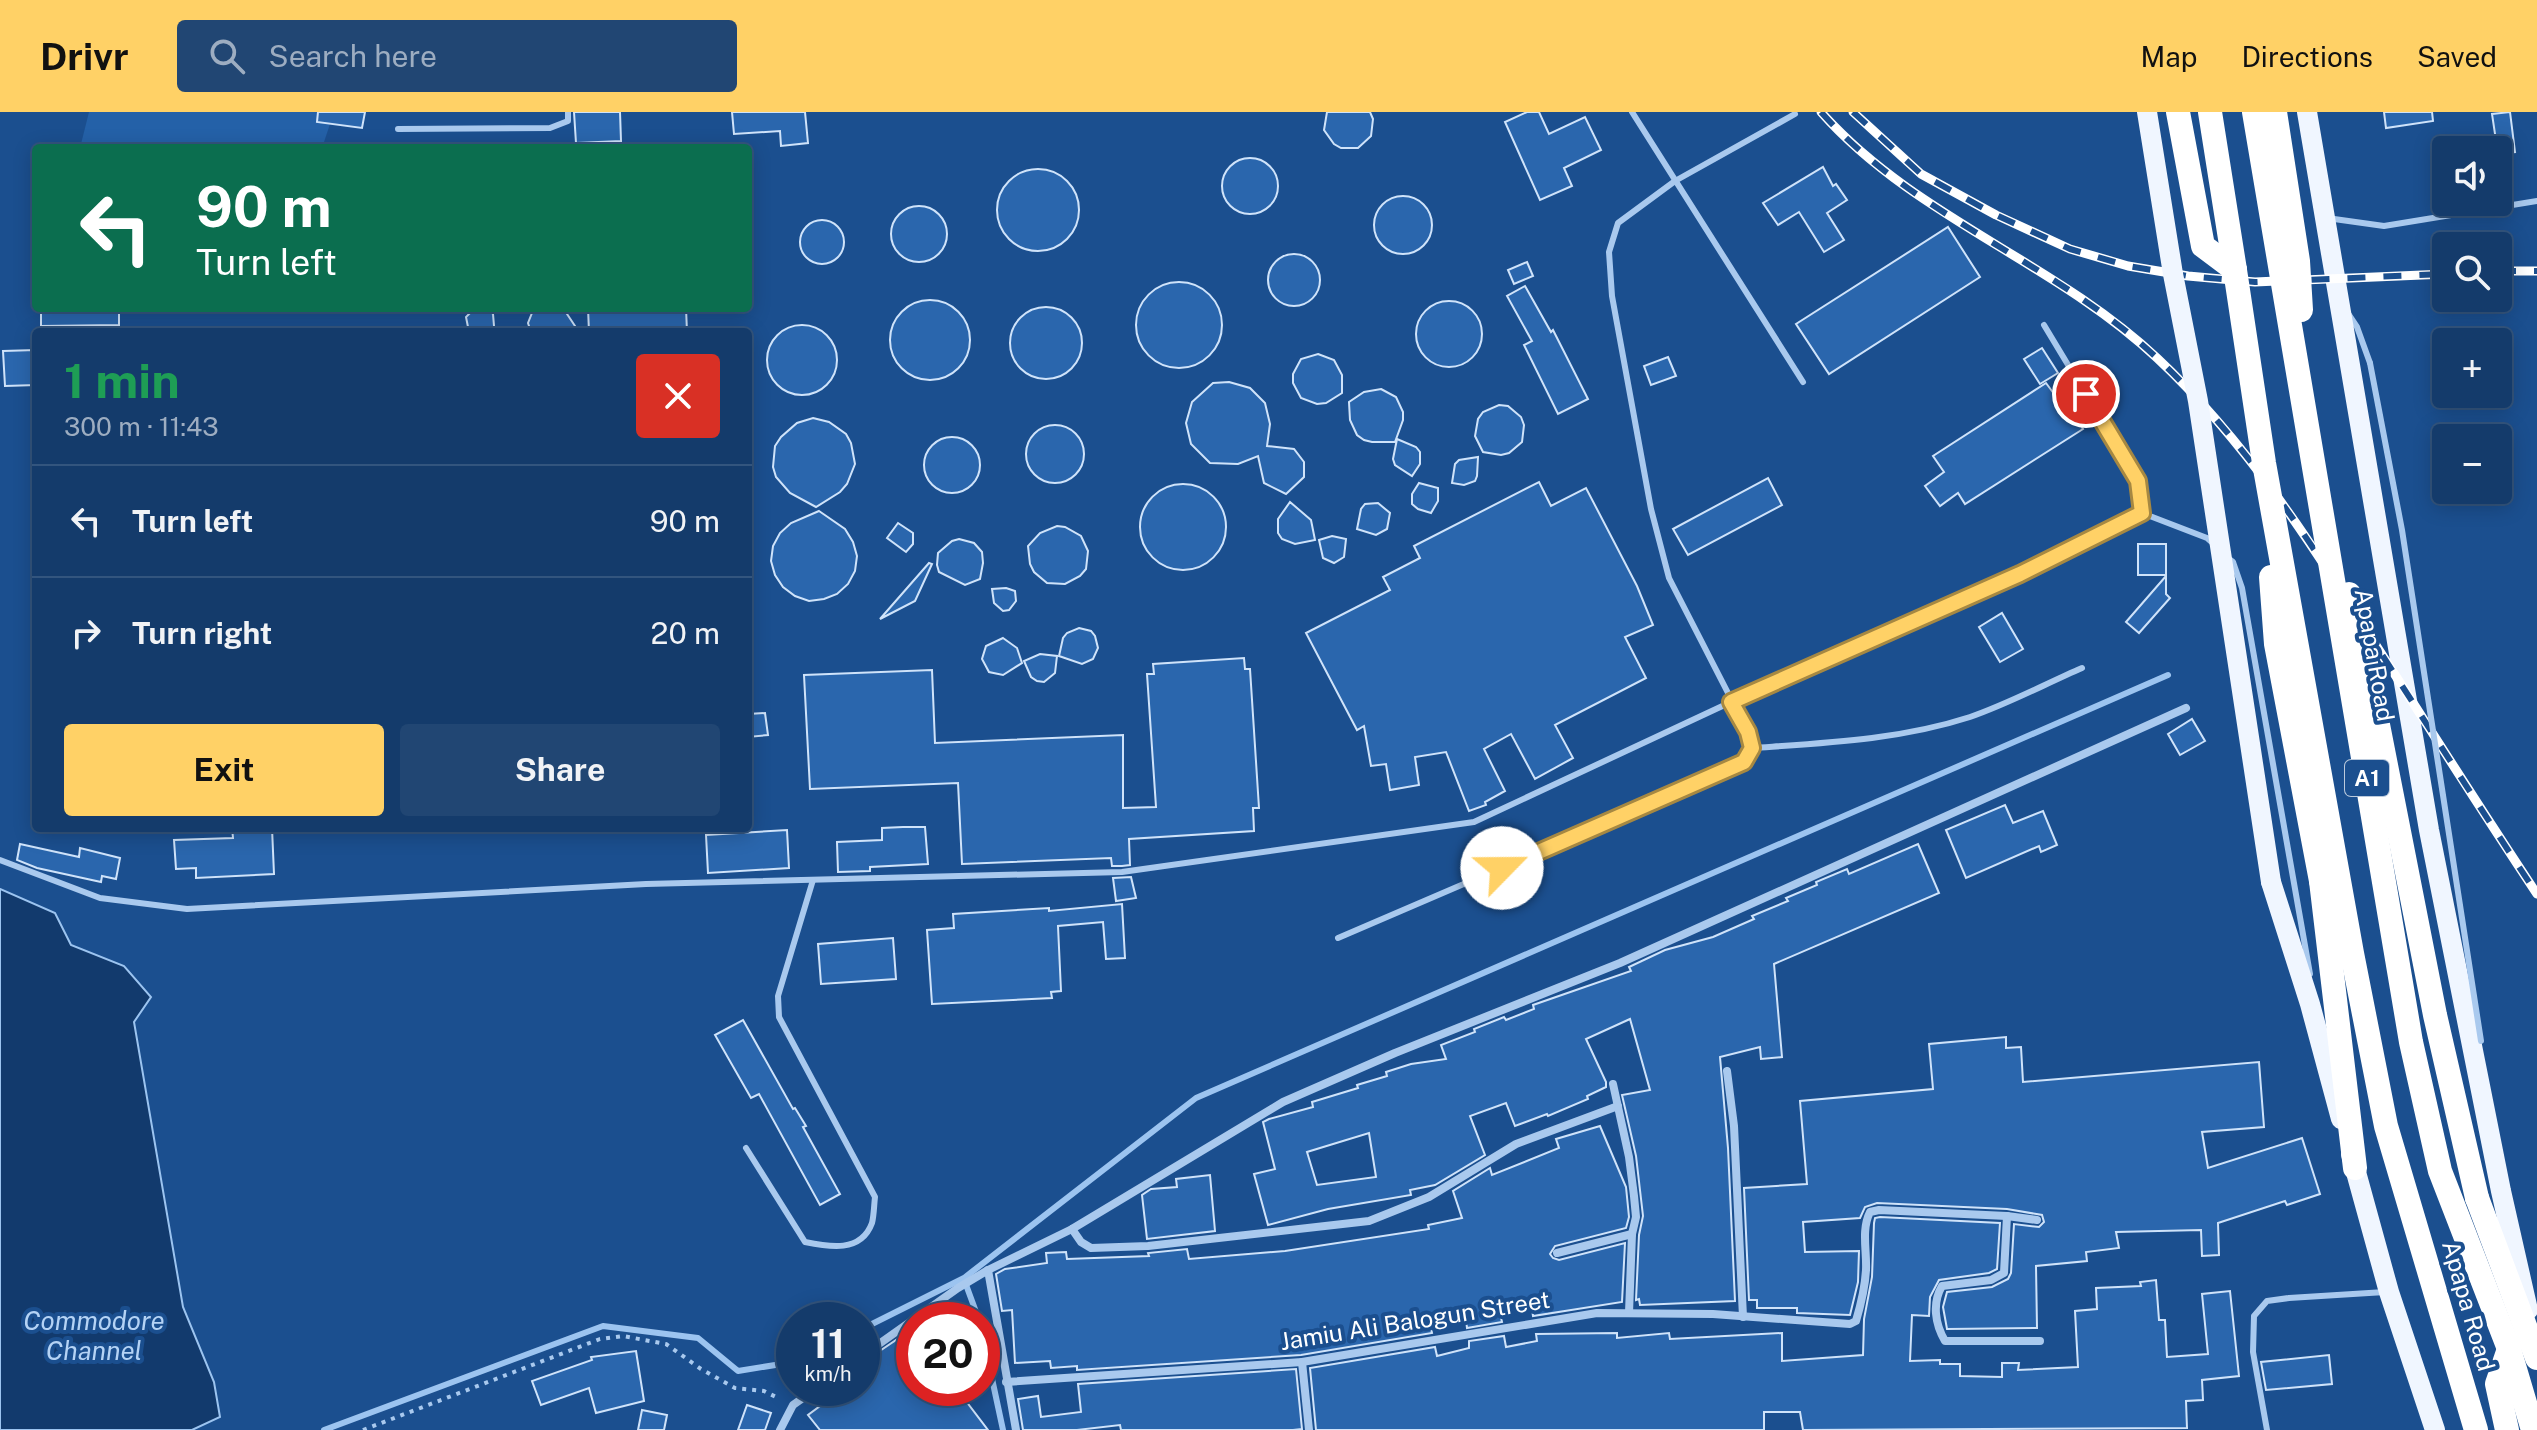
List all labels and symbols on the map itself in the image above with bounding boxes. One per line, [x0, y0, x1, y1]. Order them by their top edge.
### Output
pin [2052, 360, 2120, 428]
street label: Apapa Road [2350, 586, 2400, 724]
road number: A1 [2345, 760, 2389, 796]
position arrow [1460, 826, 1544, 910]
street label: Apapa Road [2437, 1237, 2501, 1374]
street label: Jamiu Ali Balogun Street [1278, 1285, 1552, 1355]
speed limit sign: 20 [896, 1302, 1000, 1406]
water label: Commodore Channel [23, 1305, 165, 1366]

